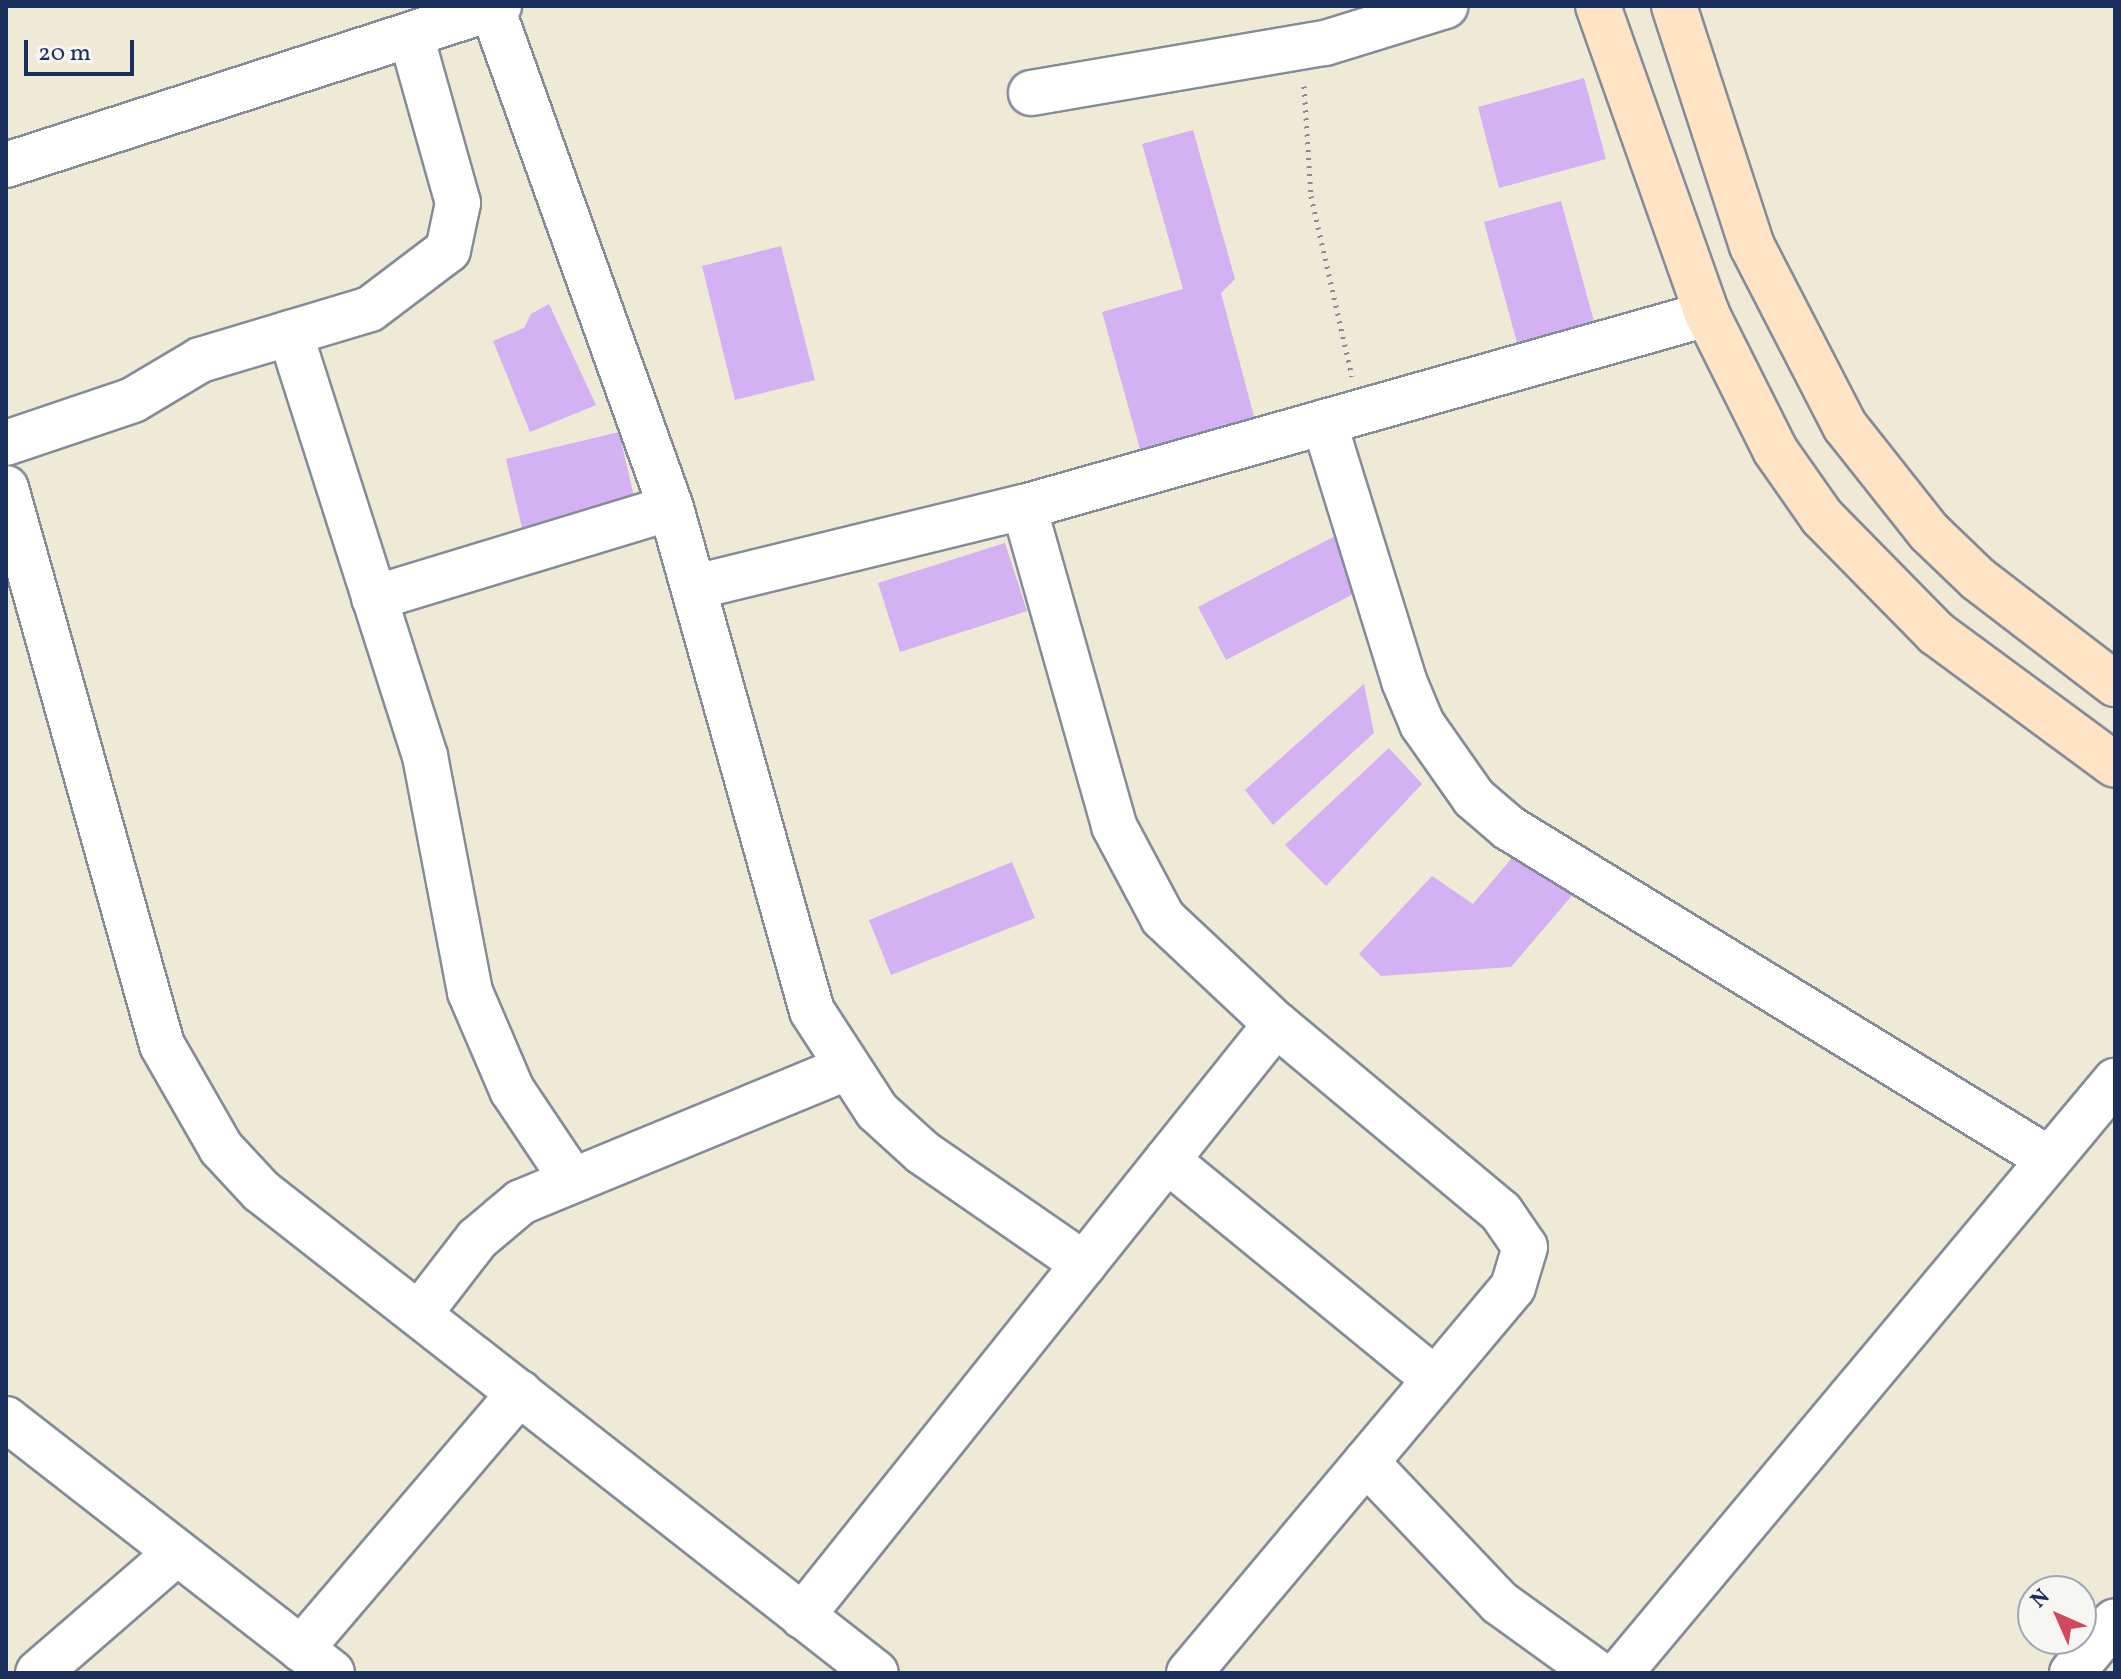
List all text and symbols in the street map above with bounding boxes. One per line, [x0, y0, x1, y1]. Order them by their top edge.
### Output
scale bar [28, 24, 138, 74]
text: 20 m [38, 37, 91, 71]
north arrow [2017, 1575, 2097, 1655]
text: N [2024, 1582, 2058, 1616]

